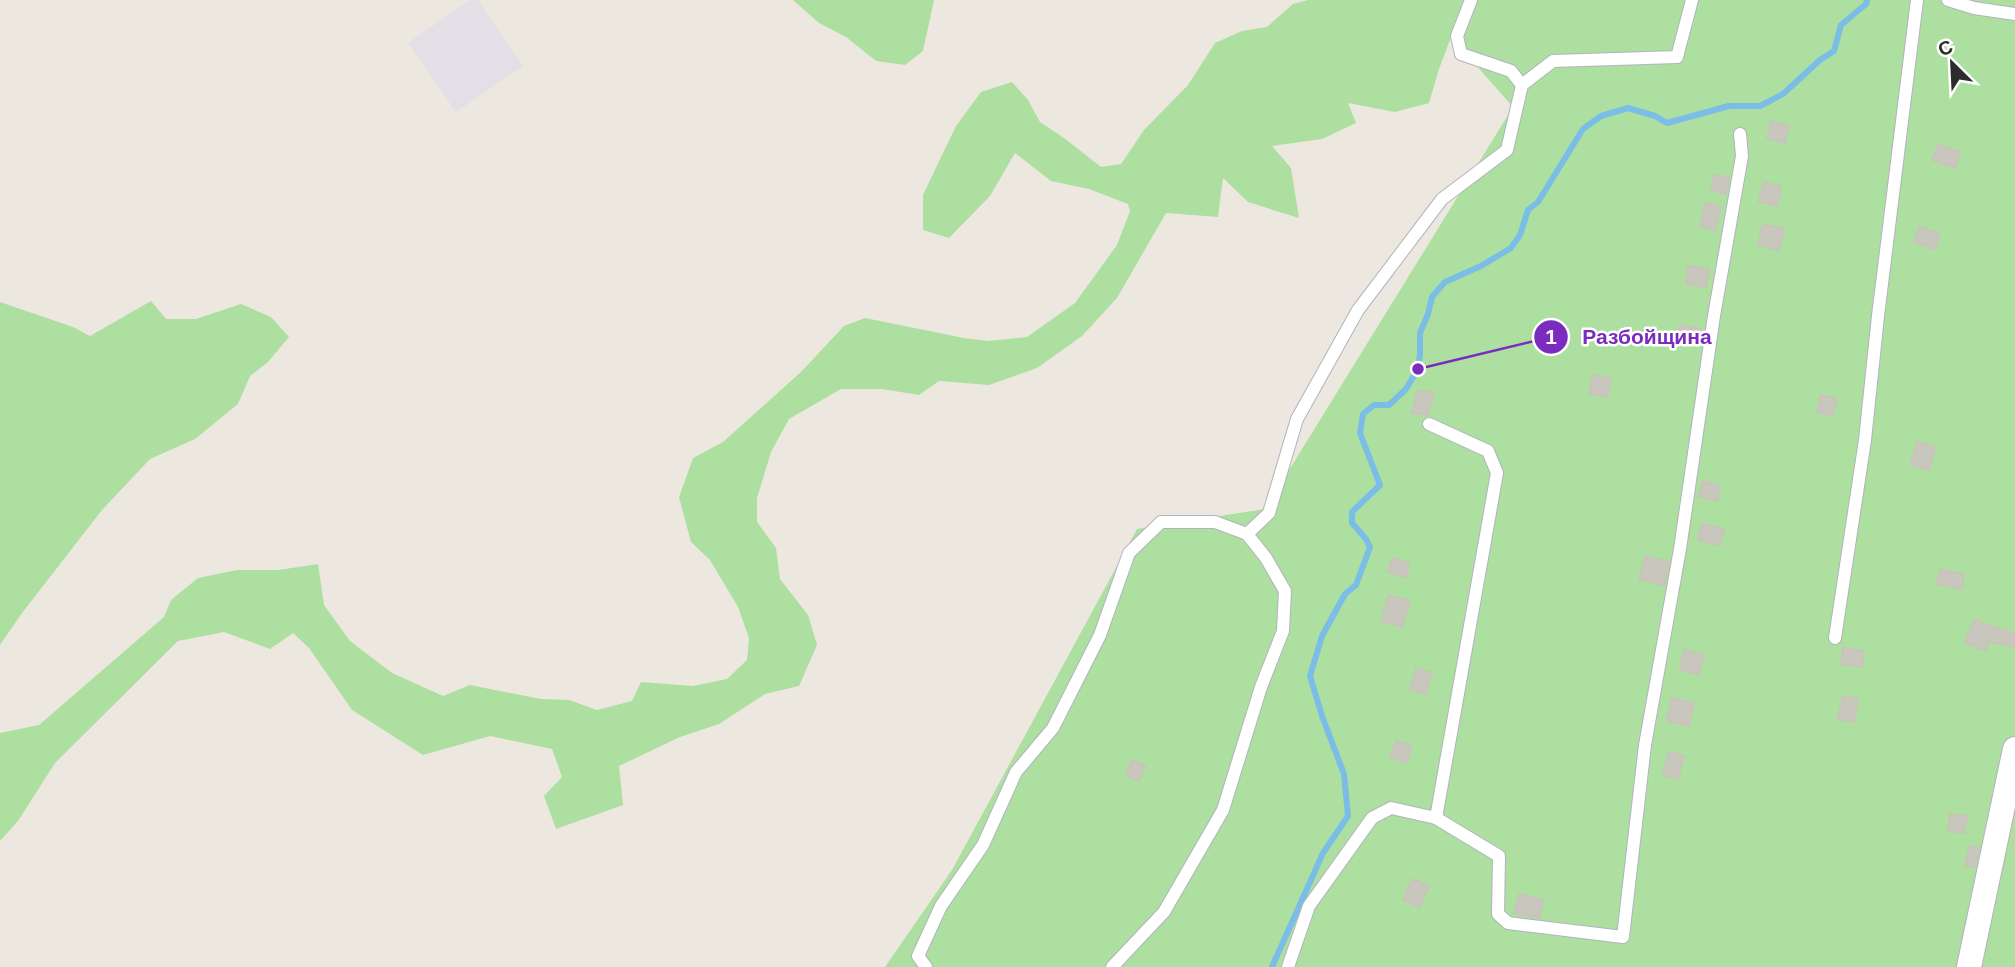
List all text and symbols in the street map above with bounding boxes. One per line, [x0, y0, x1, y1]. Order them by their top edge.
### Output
north arrow [1917, 28, 1987, 98]
text: С [1935, 35, 1956, 60]
callout: Разбойщина [1534, 316, 1726, 358]
text: 1 [1545, 325, 1557, 348]
text: Разбойщина [1582, 325, 1712, 348]

